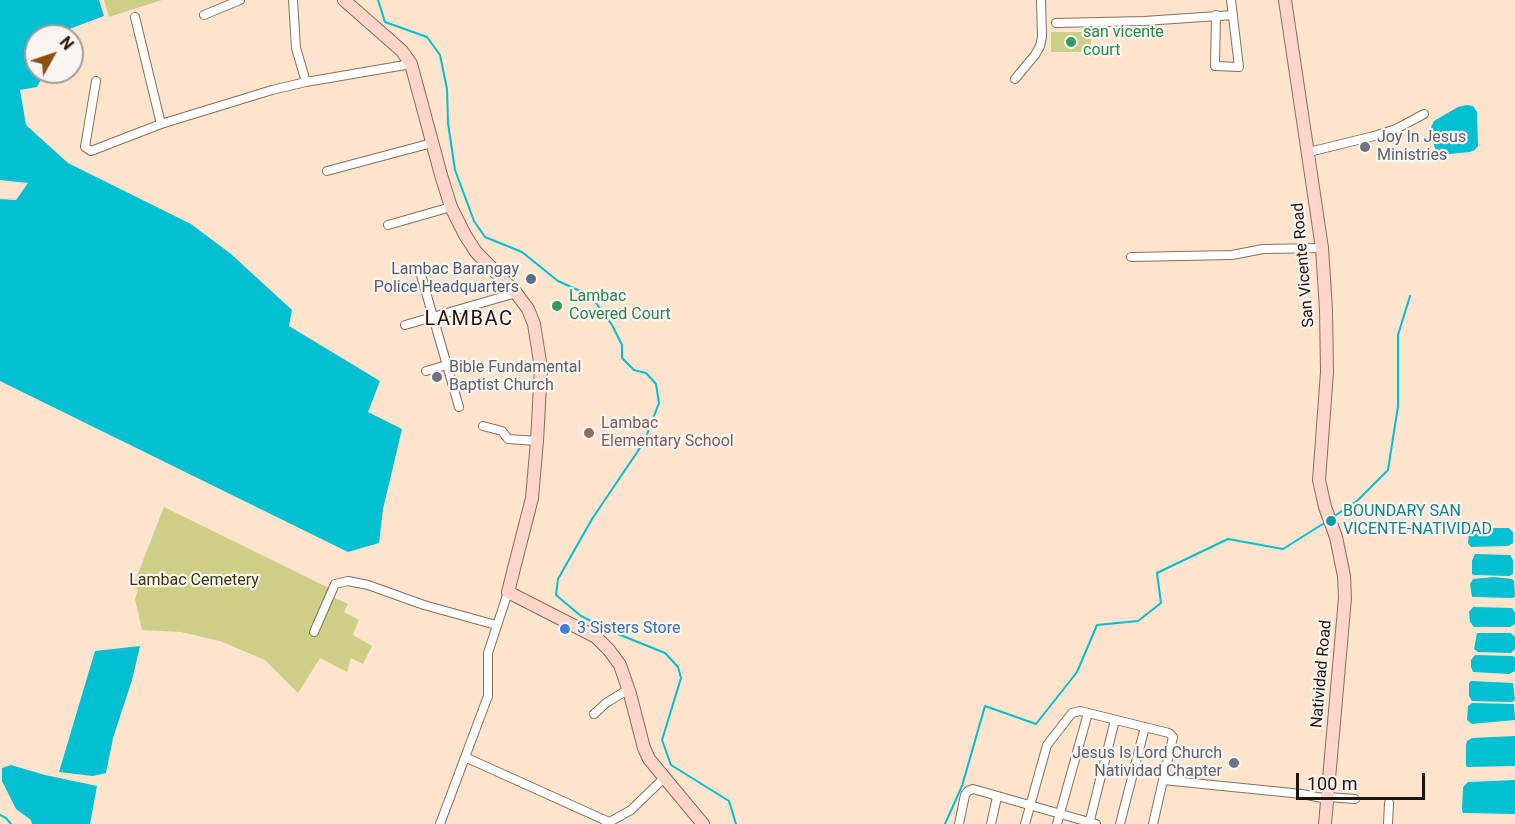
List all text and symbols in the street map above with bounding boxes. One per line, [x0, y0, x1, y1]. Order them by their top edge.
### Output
place label: san vicente court [1083, 23, 1164, 61]
north arrow [24, 24, 84, 84]
text: N [56, 33, 78, 54]
marker: san vicente court [1064, 35, 1078, 49]
place label: Joy In Jesus Ministries [1377, 128, 1466, 166]
marker: Joy In Jesus Ministries [1358, 140, 1372, 154]
street label: San Vicente Road [1289, 202, 1319, 328]
place label: Lambac Barangay Police Headquarters [374, 260, 519, 298]
marker: Lambac Barangay Police Headquarters [524, 272, 538, 286]
place label: Lambac Covered Court [569, 287, 671, 325]
marker: Lambac Covered Court [550, 299, 564, 313]
district label: LAMBAC [425, 308, 513, 332]
place label: Bible Fundamental Baptist Church [449, 358, 581, 396]
marker: Bible Fundamental Baptist Church [430, 370, 444, 384]
place label: Lambac Elementary School [601, 414, 734, 452]
marker: Lambac Elementary School [582, 426, 596, 440]
place label: BOUNDARY SAN VICENTE-NATIVIDAD [1343, 502, 1492, 540]
marker: BOUNDARY SAN VICENTE-NATIVIDAD [1324, 514, 1338, 528]
park label: Lambac Cemetery [129, 571, 259, 591]
place label: 3 Sisters Store [577, 619, 680, 639]
street label: Natividad Road [1308, 619, 1336, 729]
marker: 3 Sisters Store [558, 622, 572, 636]
place label: Jesus Is Lord Church Natividad Chapter [1072, 744, 1222, 782]
marker: Jesus Is Lord Church Natividad Chapter [1227, 756, 1241, 770]
scale bar [1299, 761, 1428, 799]
text: 100 m [1307, 773, 1358, 794]

